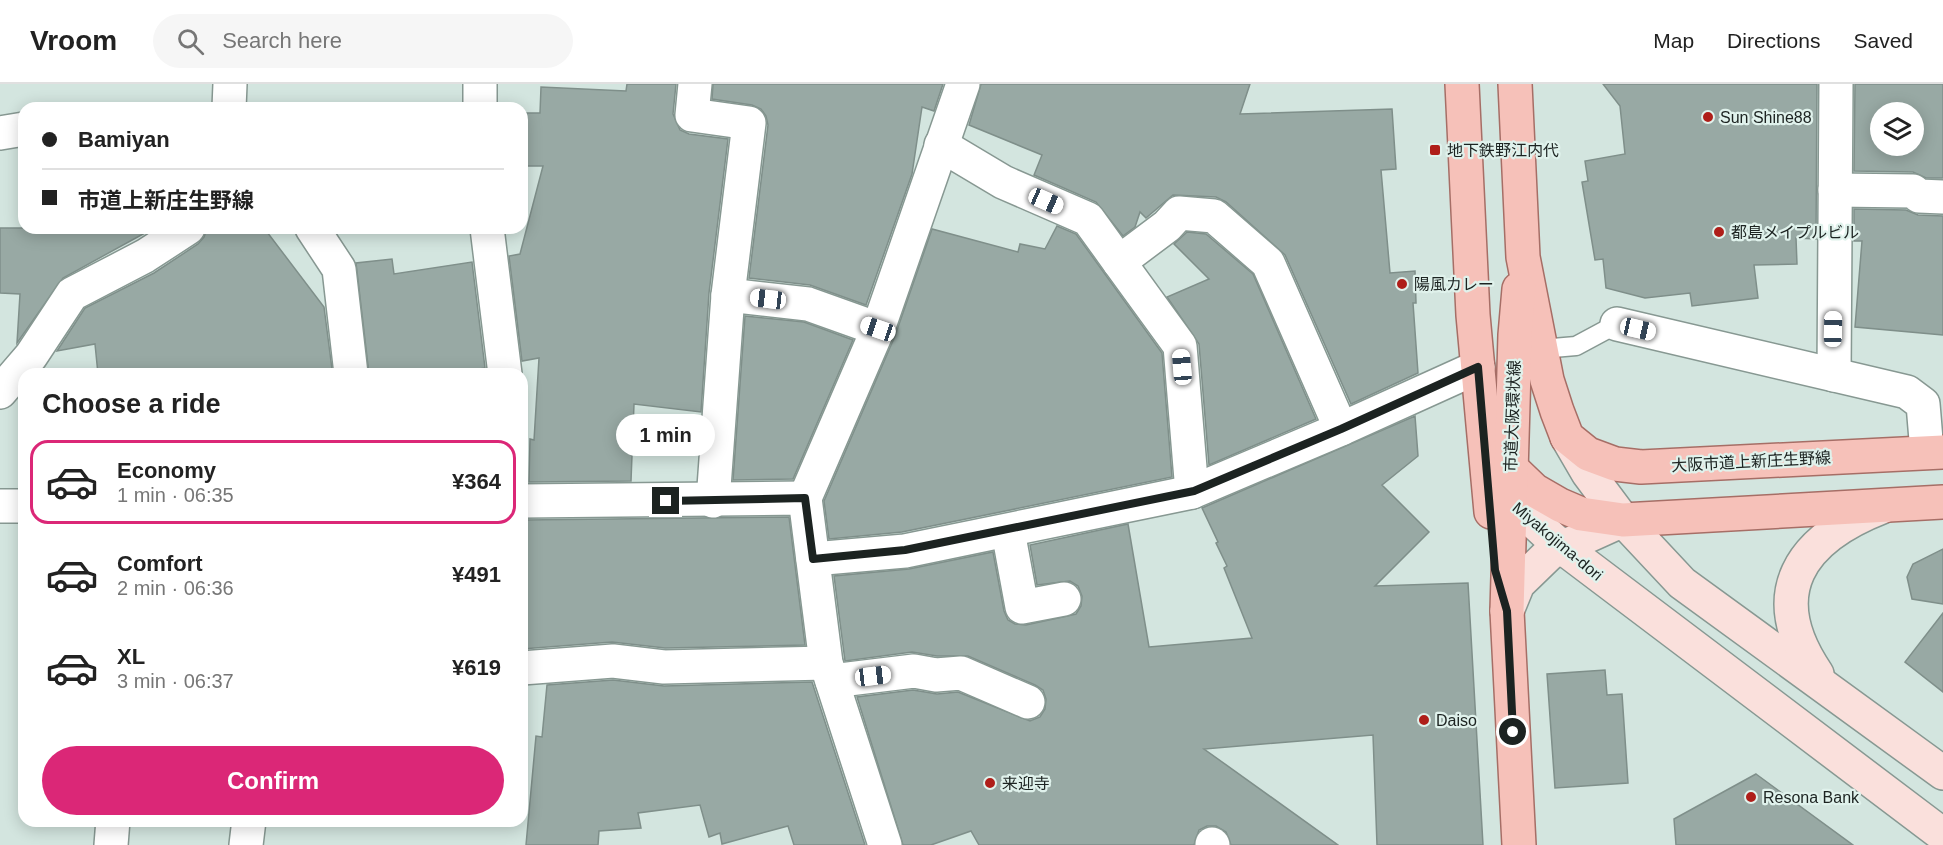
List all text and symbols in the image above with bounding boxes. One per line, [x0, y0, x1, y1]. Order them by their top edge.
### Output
search box [153, 14, 573, 68]
text: Vroom [30, 25, 117, 56]
icon: search [174, 25, 207, 58]
text: Search here [222, 28, 342, 53]
text: Map [1653, 29, 1694, 52]
text: Directions [1727, 29, 1820, 52]
text: Saved [1853, 29, 1913, 52]
map controls [1870, 102, 1924, 156]
button: layers [1870, 102, 1924, 156]
place label: Sun Shine88 [1720, 109, 1812, 126]
marker: Sun Shine88 [1701, 110, 1715, 124]
text: Bamiyan [78, 127, 170, 152]
place label: 地下鉄野江内代 [1447, 142, 1559, 159]
marker: 地下鉄野江内代 [1428, 143, 1442, 157]
car [1026, 185, 1066, 217]
text: 市道上新庄生野線 [78, 188, 254, 213]
place label: 都島メイプルビル [1731, 224, 1859, 241]
marker: 都島メイプルビル [1712, 225, 1726, 239]
place label: 陽風カレー [1414, 276, 1494, 293]
marker: 陽風カレー [1395, 277, 1409, 291]
car [749, 288, 787, 310]
car [1824, 311, 1842, 347]
car [858, 315, 898, 343]
car [1618, 316, 1658, 342]
car [1171, 348, 1193, 386]
street label: 市道大阪環状線 [1502, 360, 1523, 472]
text: Choose a ride [42, 389, 221, 419]
callout: 1 min [616, 414, 716, 456]
text: 1 min [639, 424, 692, 446]
street label: 大阪市道上新庄生野線 [1671, 449, 1831, 474]
icon: car [45, 455, 99, 509]
text: Economy [117, 458, 216, 483]
text: ¥364 [452, 469, 501, 494]
text: 1 min · 06:35 [117, 484, 234, 506]
route end [652, 487, 679, 514]
street label: Miyakojima-dori [1509, 499, 1606, 584]
icon: car [45, 548, 99, 602]
text: Comfort [117, 551, 203, 576]
text: ¥491 [452, 562, 501, 587]
text: 2 min · 06:36 [117, 577, 234, 599]
icon: car [45, 641, 99, 695]
text: XL [117, 644, 145, 669]
text: ¥619 [452, 655, 501, 680]
car [854, 665, 892, 687]
text: 3 min · 06:37 [117, 670, 234, 692]
place label: Daiso [1436, 712, 1477, 729]
marker: Daiso [1417, 713, 1431, 727]
route start [1499, 718, 1526, 745]
button: Confirm [42, 746, 504, 815]
place label: 来迎寺 [1002, 775, 1050, 792]
marker: 来迎寺 [983, 776, 997, 790]
place label: Resona Bank [1763, 789, 1860, 806]
marker: Resona Bank [1744, 790, 1758, 804]

